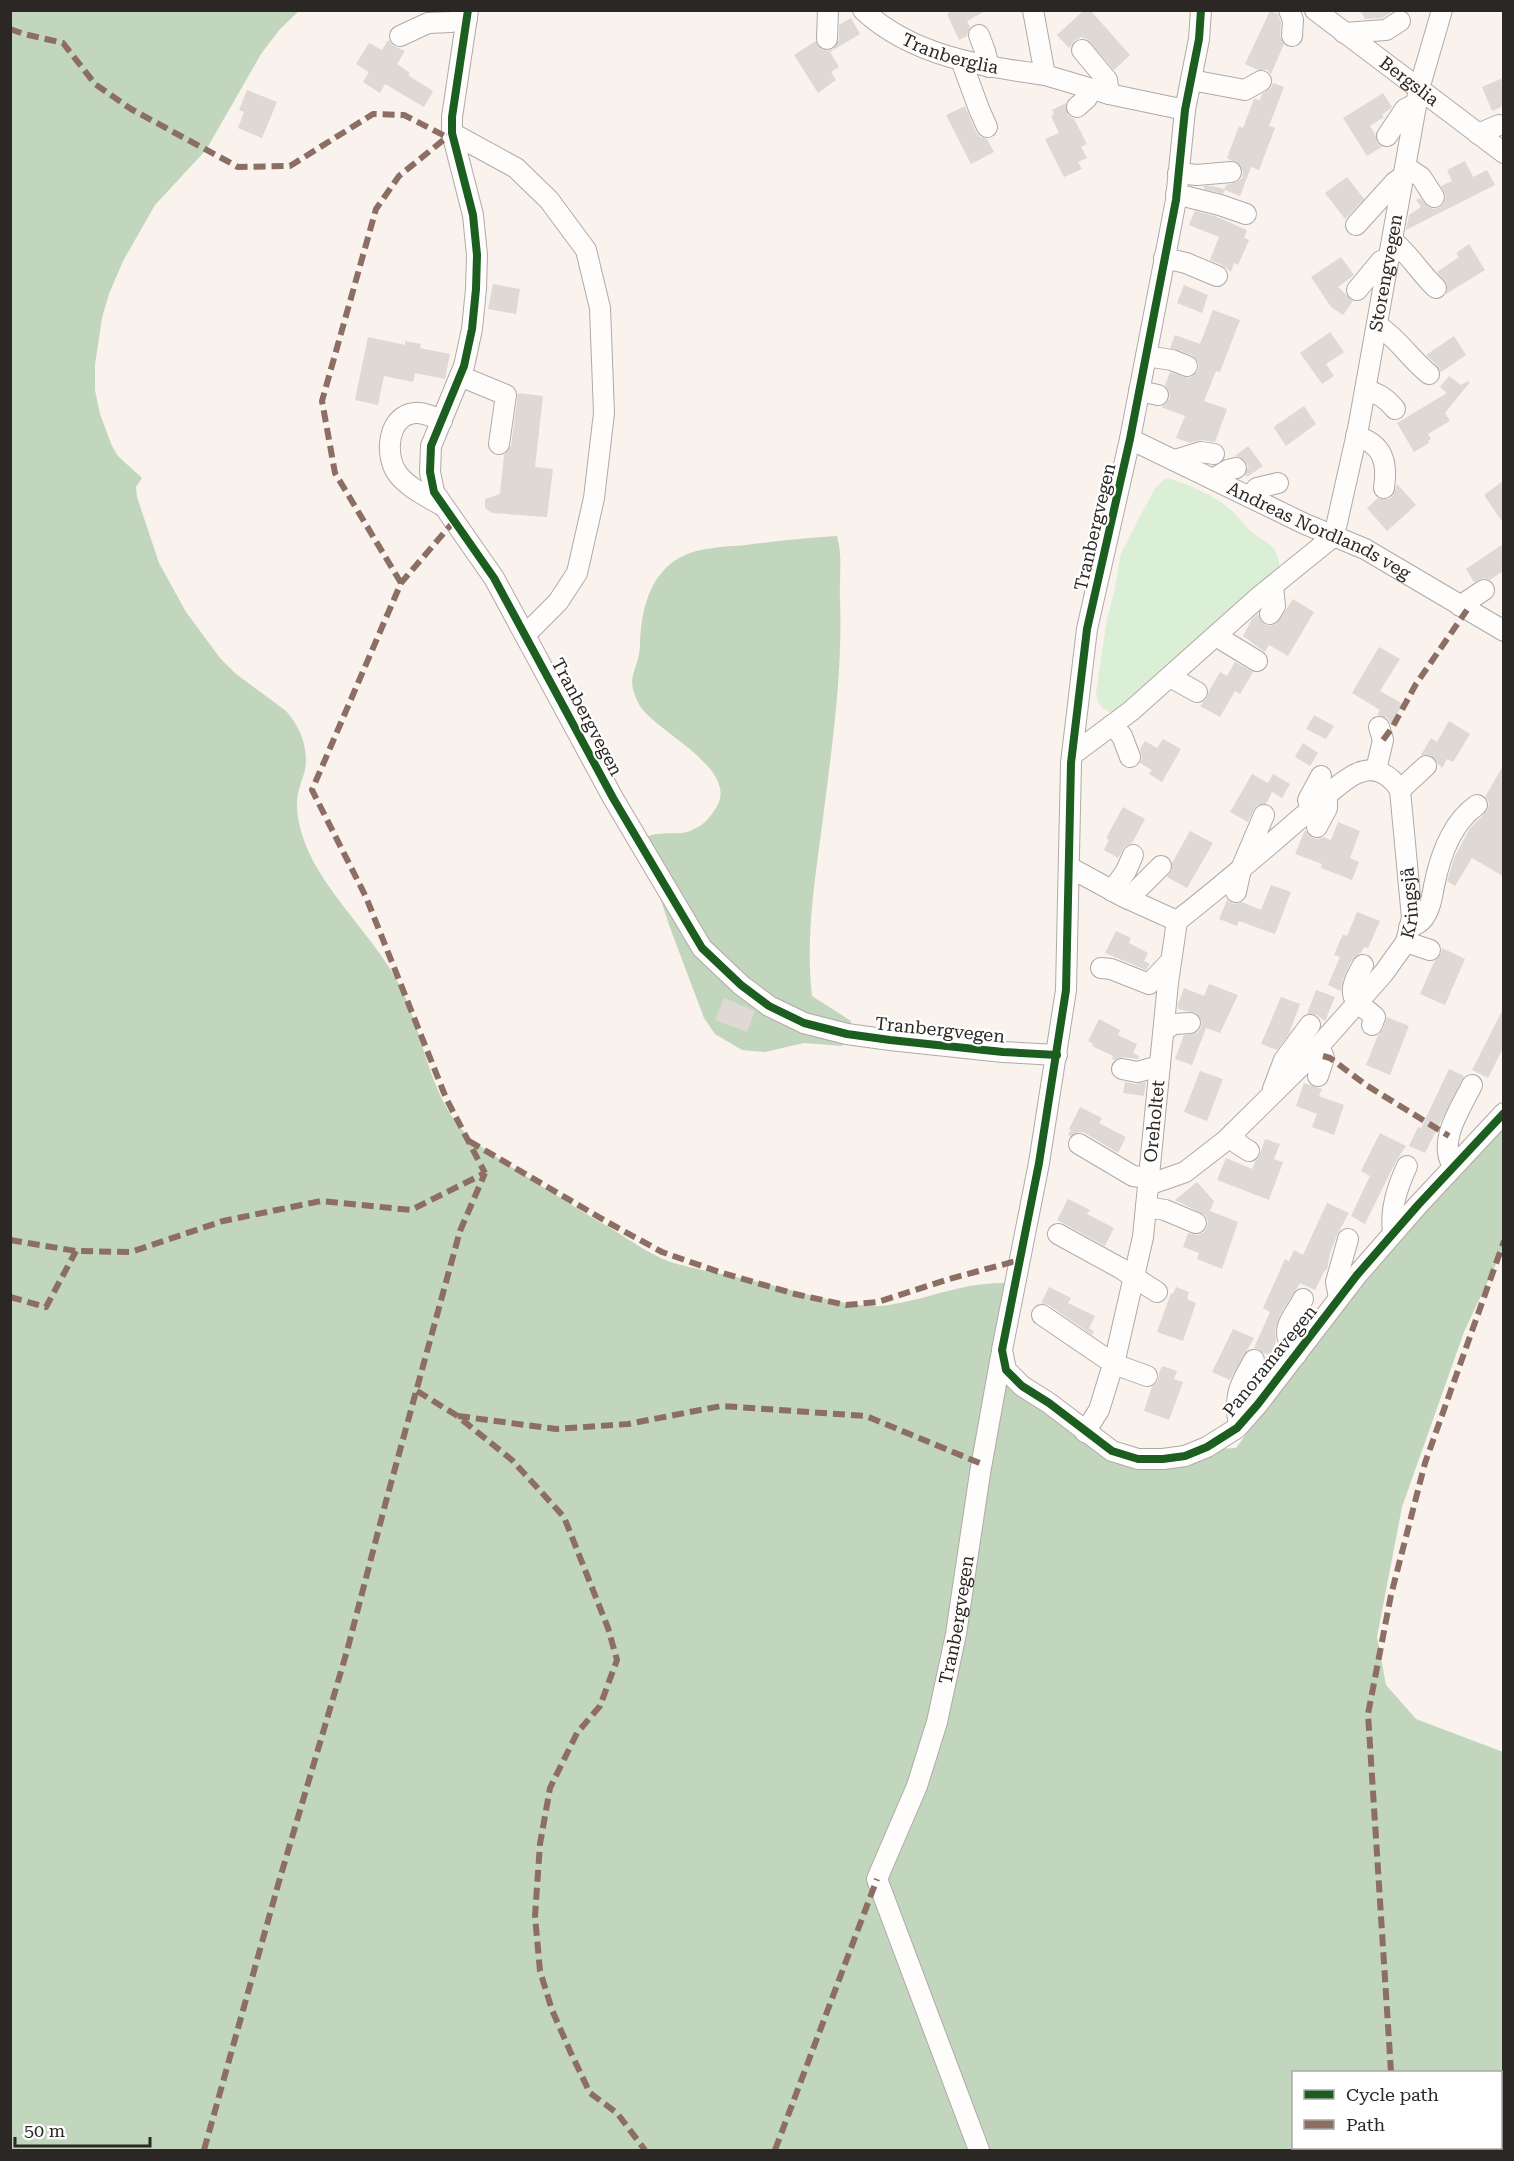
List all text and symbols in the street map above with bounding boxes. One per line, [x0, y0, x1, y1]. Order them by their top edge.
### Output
street label: Tranberglia [898, 28, 1000, 78]
street label: Bergslia [1376, 52, 1443, 110]
street label: Storengvegen [1365, 212, 1406, 333]
street label: Tranbergvegen [1070, 461, 1119, 593]
street label: Andreas Nordlands veg [1224, 477, 1415, 584]
street label: Tranbergvegen [548, 654, 627, 780]
street label: Kringsjå [1396, 866, 1422, 941]
street label: Tranbergvegen [874, 1012, 1006, 1047]
street label: Oreholtet [1139, 1079, 1168, 1163]
street label: Panoramavegen [1218, 1300, 1321, 1421]
street label: Tranbergvegen [934, 1554, 978, 1686]
legend [1292, 2071, 1502, 2149]
text: Cycle path [1346, 2084, 1439, 2105]
scale bar [15, 2110, 150, 2148]
text: Path [1346, 2114, 1385, 2135]
text: 50 m [24, 2120, 65, 2141]

